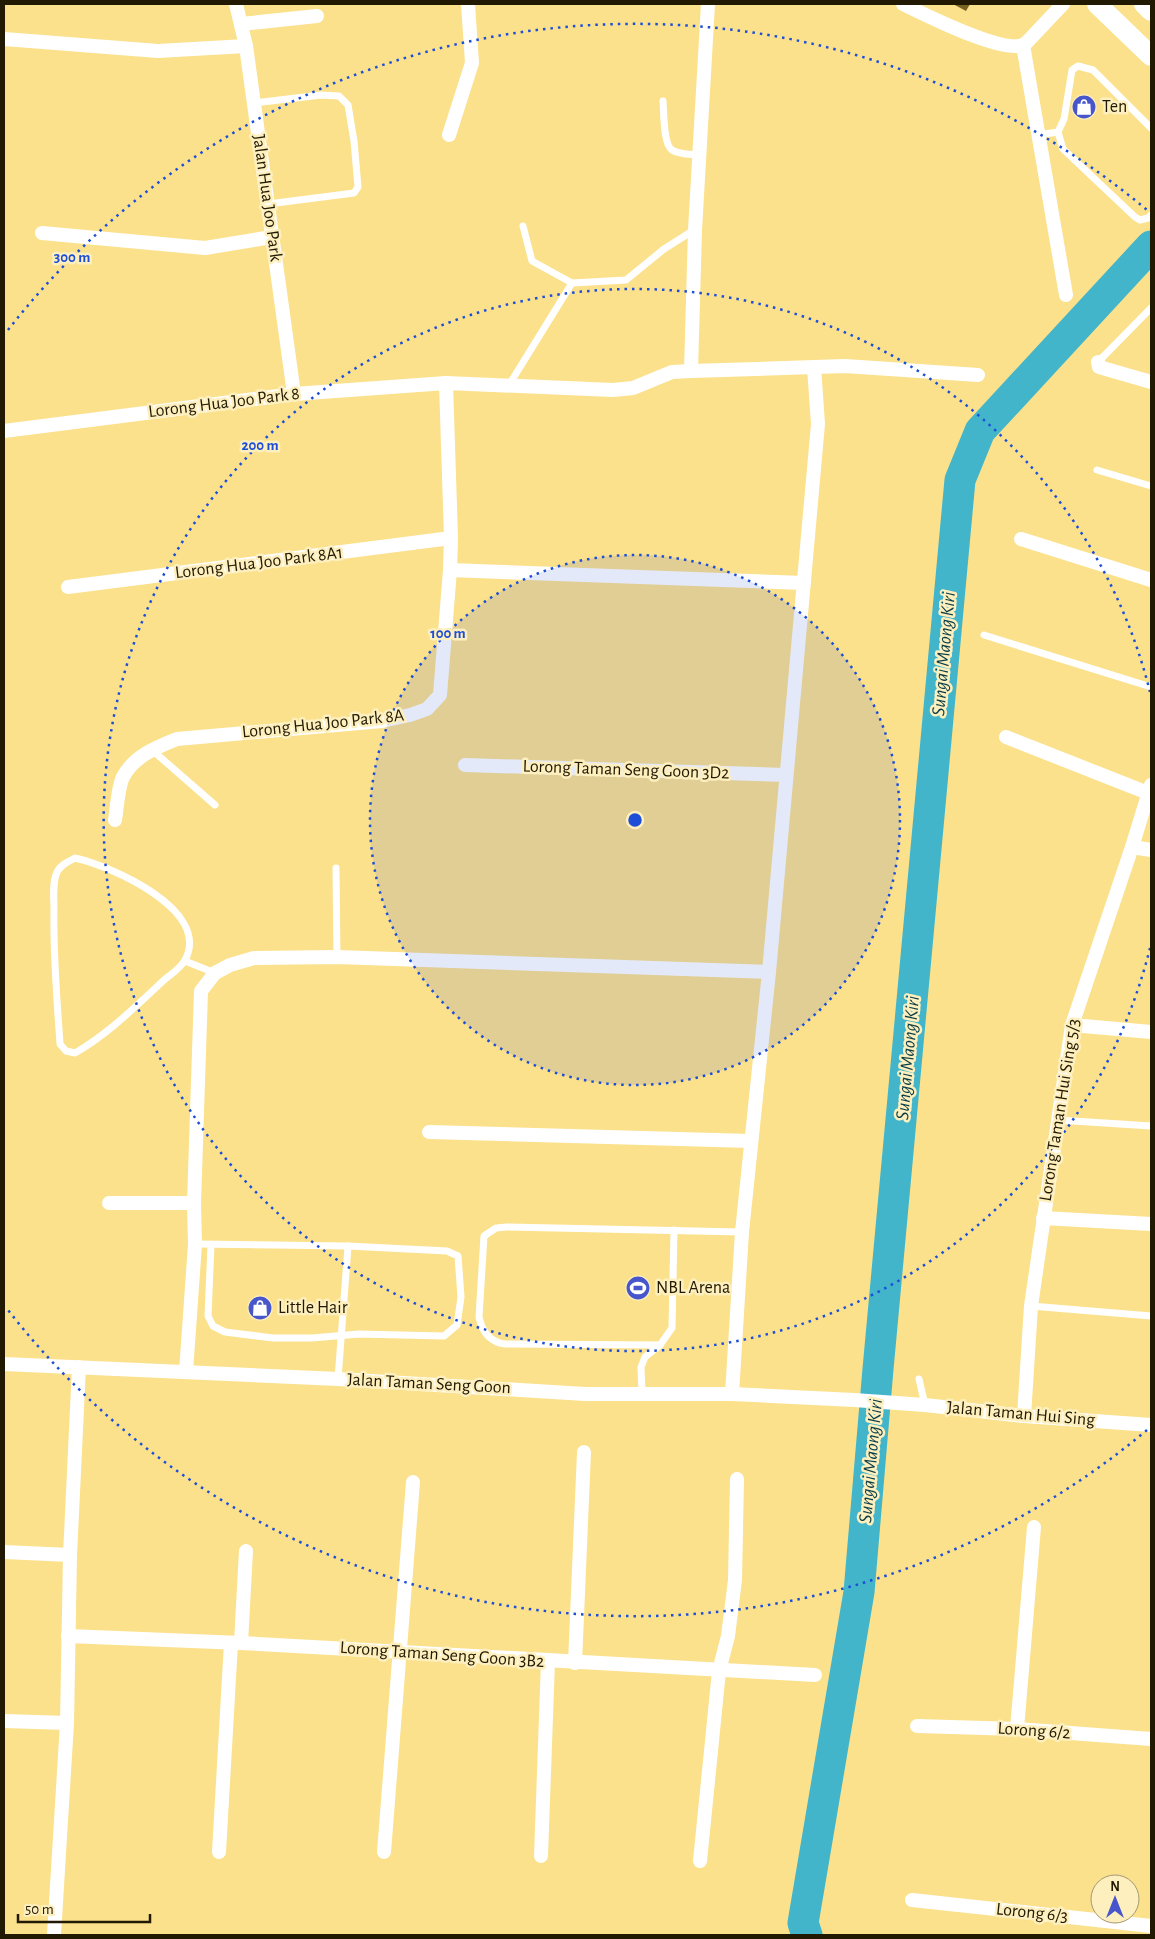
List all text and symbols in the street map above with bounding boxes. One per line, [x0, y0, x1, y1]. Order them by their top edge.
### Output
shop icon: Ten [1071, 94, 1097, 120]
place label: Ten [1102, 98, 1127, 116]
street label: Jalan Hua Joo Park [249, 133, 285, 263]
text: 300 m [54, 250, 90, 265]
street label: Lorong Hua Joo Park 8 [147, 385, 301, 421]
text: 200 m [241, 438, 279, 453]
street label: Lorong Hua Joo Park 8A1 [174, 544, 344, 582]
water label: Sungai Maong Kiri [929, 591, 959, 717]
text: 100 m [430, 626, 466, 641]
street label: Lorong Hua Joo Park 8A [241, 706, 405, 741]
street label: Lorong Taman Seng Goon 3D2 [522, 757, 730, 783]
centre of rings [626, 811, 644, 829]
water label: Sungai Maong Kiri [893, 995, 923, 1121]
street label: Lorong Taman Hui Sing 5/3 [1037, 1017, 1083, 1203]
sports icon: NBL Arena [625, 1275, 651, 1301]
place label: NBL Arena [656, 1279, 730, 1297]
shop icon: Little Hair [247, 1295, 273, 1321]
place label: Little Hair [278, 1299, 348, 1317]
street label: Jalan Taman Seng Goon [347, 1371, 511, 1397]
water label: Sungai Maong Kiri [856, 1398, 886, 1524]
street label: Jalan Taman Hui Sing [946, 1399, 1096, 1429]
street label: Lorong Taman Seng Goon 3B2 [339, 1639, 545, 1671]
street label: Lorong 6/2 [997, 1719, 1071, 1743]
north arrow [1090, 1874, 1140, 1924]
text: N [1110, 1880, 1120, 1894]
scale bar [18, 1892, 150, 1924]
street label: Lorong 6/3 [995, 1900, 1069, 1926]
text: 50 m [25, 1902, 54, 1917]

